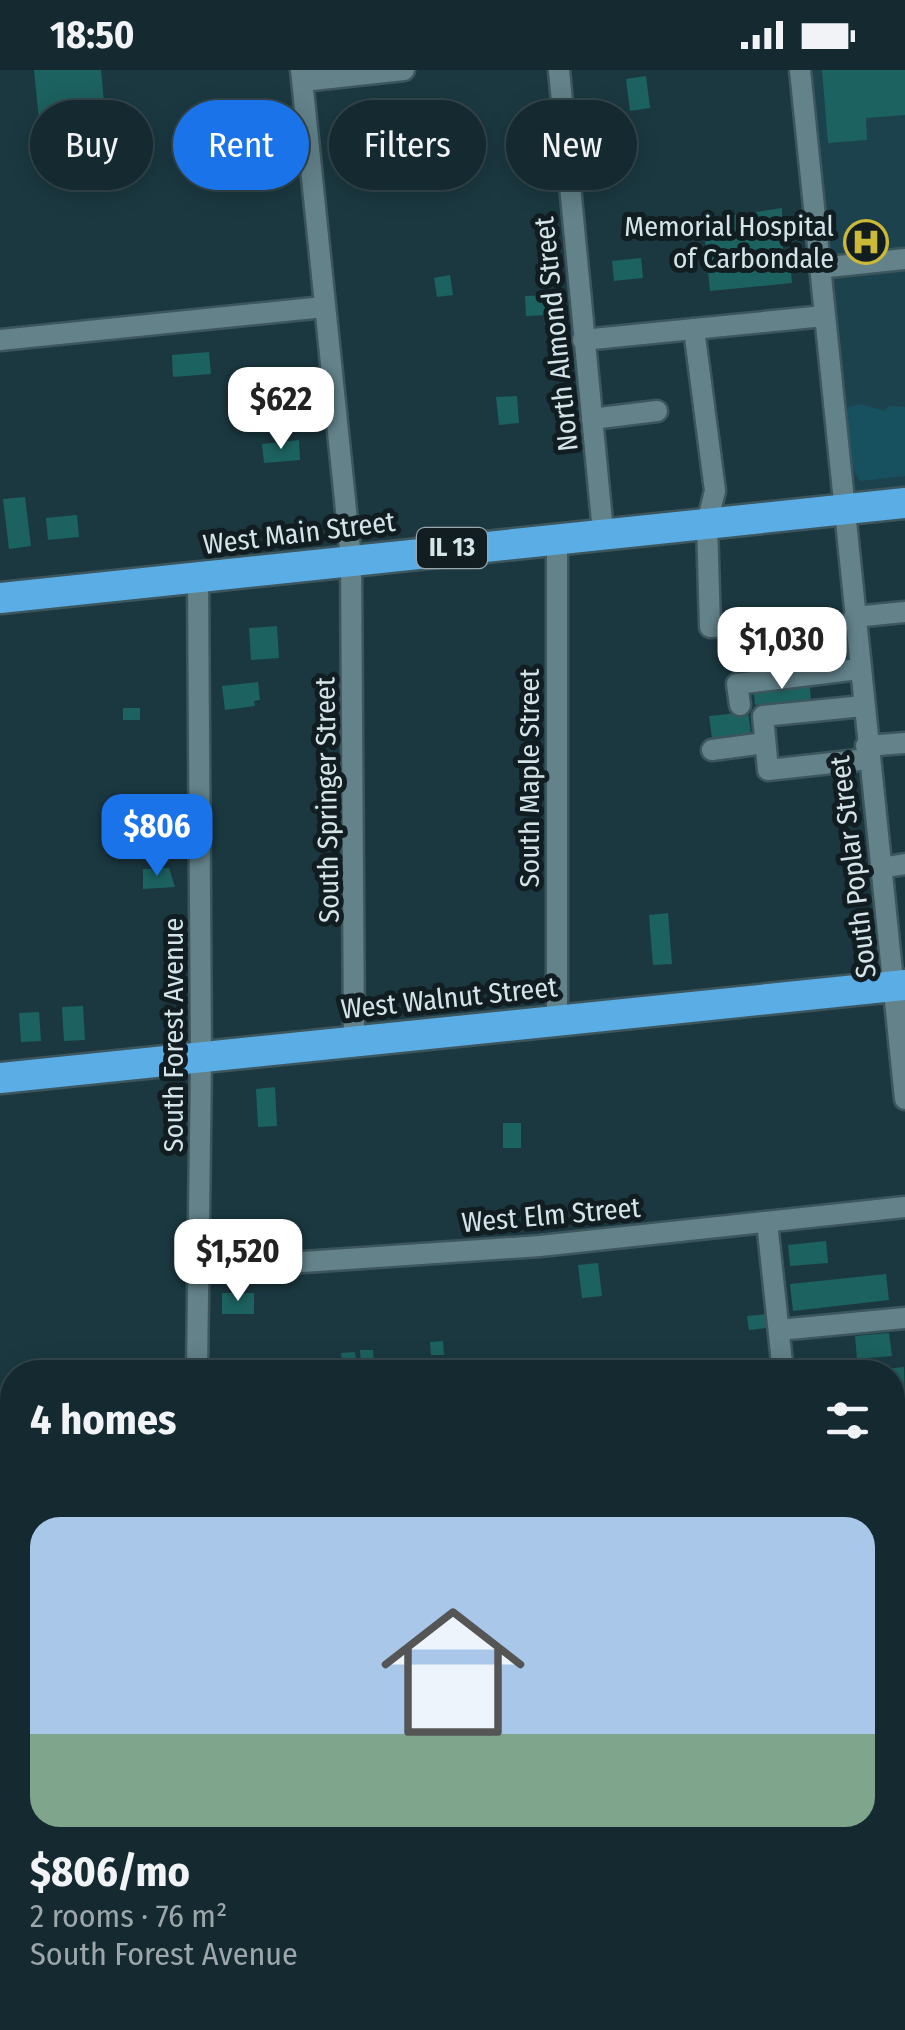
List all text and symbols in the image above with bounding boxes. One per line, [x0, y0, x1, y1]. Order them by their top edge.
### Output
text: 18:50 [50, 12, 135, 58]
chip: Buy [30, 100, 153, 190]
chip: Rent [173, 100, 309, 190]
chip: Filters [329, 100, 486, 190]
chip: New [506, 100, 637, 190]
place label: Memorial Hospital of Carbondale [624, 210, 834, 275]
street label: North Almond Street [527, 214, 585, 453]
hospital icon: Memorial Hospital of Carbondale [843, 219, 889, 265]
pin: $622 [222, 367, 340, 452]
text: $622 [250, 380, 312, 418]
street label: West Main Street [201, 505, 398, 561]
road number: IL 13 [417, 528, 487, 568]
pin: $1,030 [701, 607, 863, 692]
text: $1,030 [740, 620, 824, 658]
street label: South Maple Street [513, 668, 546, 887]
street label: South Springer Street [308, 676, 346, 923]
street label: South Poplar Street [823, 753, 883, 980]
pin: $806 [98, 794, 216, 879]
text: $806 [123, 807, 191, 845]
street label: South Forest Avenue [157, 918, 190, 1152]
street label: West Walnut Street [339, 970, 560, 1026]
street label: West Elm Street [460, 1191, 643, 1239]
pin: $1,520 [157, 1219, 319, 1304]
text: $1,520 [196, 1232, 280, 1270]
icon: filters [820, 1393, 875, 1448]
text: 4 homes [30, 1395, 177, 1445]
icon: home [363, 1582, 543, 1762]
text: $806/mo [30, 1847, 190, 1897]
text: 2 rooms · 76 m² [30, 1897, 227, 1935]
text: South Forest Avenue [30, 1935, 298, 1973]

